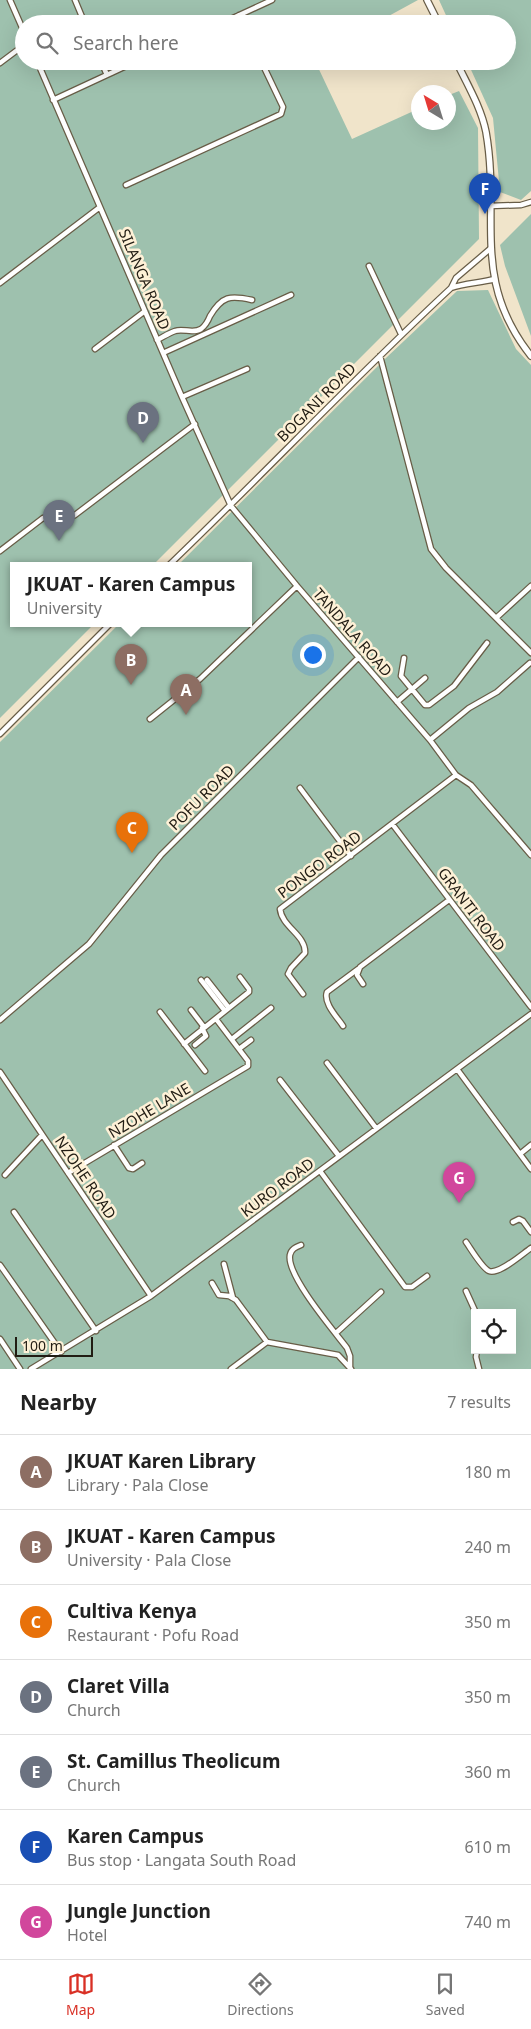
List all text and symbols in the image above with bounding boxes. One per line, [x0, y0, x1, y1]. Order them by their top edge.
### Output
search box [15, 15, 516, 70]
icon: search [33, 29, 61, 57]
text: Search here [73, 30, 179, 56]
north arrow [411, 85, 456, 130]
pin: F [469, 173, 501, 214]
street label: SILANGA ROAD [115, 225, 175, 333]
street label: BOGANI ROAD [272, 358, 360, 446]
pin: D [127, 402, 159, 443]
pin: E [43, 500, 75, 541]
popup [10, 562, 252, 627]
text: JKUAT - Karen Campus [27, 571, 235, 597]
street label: TANDALA ROAD [309, 583, 397, 681]
text: University [27, 597, 102, 619]
your location [300, 642, 326, 668]
pin: B [115, 644, 147, 685]
pin: A [170, 674, 202, 715]
street label: POFU ROAD [164, 760, 238, 834]
pin: C [116, 812, 148, 853]
street label: PONGO ROAD [273, 826, 365, 902]
street label: GRANTI ROAD [434, 863, 510, 955]
street label: NZOHE LANE [104, 1078, 194, 1142]
street label: NZOHE ROAD [51, 1132, 121, 1222]
street label: KURO ROAD [236, 1153, 318, 1221]
pin: G [443, 1162, 475, 1203]
map controls [471, 1309, 516, 1354]
button: locate [471, 1309, 516, 1354]
scale bar [15, 1334, 92, 1357]
text: 100 m [22, 1336, 63, 1355]
text: Nearby [20, 1388, 96, 1416]
text: 7 results [447, 1391, 511, 1413]
text: JKUAT Karen Library [67, 1448, 256, 1474]
text: A [30, 1461, 42, 1483]
text: 180 m [464, 1461, 511, 1483]
text: Library · Pala Close [67, 1474, 209, 1496]
text: JKUAT - Karen Campus [67, 1523, 276, 1549]
text: B [31, 1536, 41, 1558]
text: 240 m [464, 1536, 511, 1558]
text: University · Pala Close [67, 1549, 231, 1571]
text: Cultiva Kenya [67, 1598, 197, 1624]
text: C [31, 1611, 41, 1633]
text: 350 m [464, 1611, 511, 1633]
text: Restaurant · Pofu Road [67, 1624, 239, 1646]
text: Claret Villa [67, 1673, 170, 1699]
text: D [30, 1686, 42, 1708]
text: 350 m [464, 1686, 511, 1708]
text: Church [67, 1699, 121, 1721]
text: St. Camillus Theolicum [67, 1748, 281, 1774]
text: E [32, 1761, 40, 1783]
text: 360 m [464, 1761, 511, 1783]
text: Church [67, 1774, 121, 1796]
text: Karen Campus [67, 1823, 204, 1849]
text: F [32, 1836, 40, 1858]
text: 610 m [464, 1836, 511, 1858]
text: Bus stop · Langata South Road [67, 1849, 296, 1871]
text: Jungle Junction [67, 1898, 211, 1924]
text: G [30, 1911, 42, 1933]
text: 740 m [464, 1911, 511, 1933]
text: Hotel [67, 1924, 107, 1946]
tab: Map [66, 1970, 95, 2019]
tab: Directions [227, 1970, 294, 2019]
tab: Saved [426, 1970, 465, 2019]

